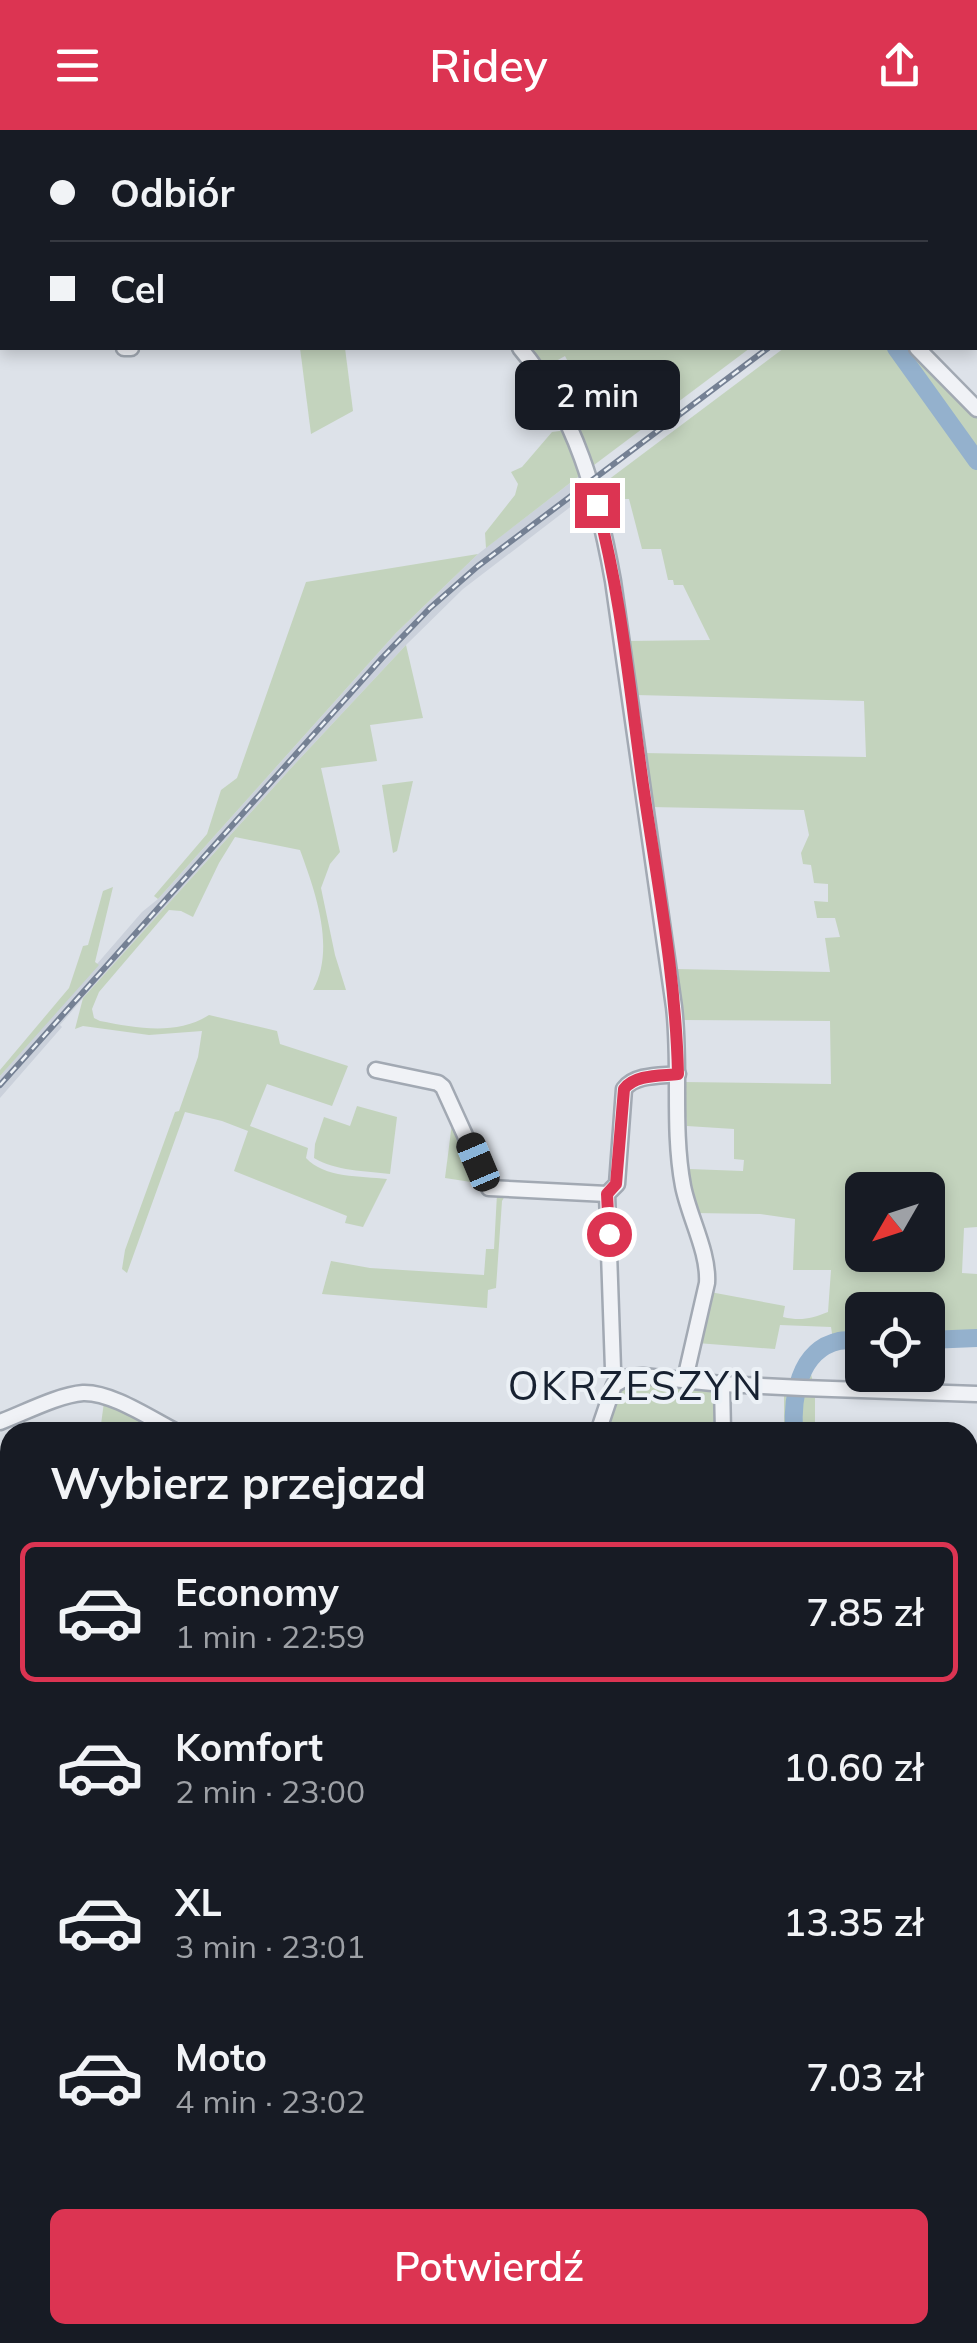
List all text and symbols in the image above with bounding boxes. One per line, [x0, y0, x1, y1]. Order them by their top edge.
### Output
text: Ridey [429, 37, 548, 93]
icon: menu [50, 38, 105, 93]
icon: share [872, 38, 927, 93]
text: Odbiór [110, 169, 234, 217]
text: Cel [110, 265, 165, 313]
callout: 2 min [514, 360, 680, 430]
text: 2 min [556, 375, 639, 415]
route end [575, 483, 620, 528]
car [452, 1129, 504, 1195]
north arrow [845, 1172, 945, 1272]
map controls [845, 1172, 945, 1392]
route start [587, 1212, 632, 1257]
button: locate [845, 1292, 945, 1392]
district label: OKRZESZYN [508, 1360, 764, 1410]
text: Wybierz przejazd [50, 1454, 426, 1510]
icon: car [55, 1567, 145, 1657]
text: Economy [175, 1568, 339, 1616]
text: 7.85 zł [806, 1588, 923, 1636]
text: 1 min · 22:59 [175, 1616, 365, 1656]
icon: car [55, 1722, 145, 1812]
text: Komfort [175, 1723, 323, 1771]
text: 10.60 zł [783, 1743, 923, 1791]
text: 2 min · 23:00 [175, 1771, 365, 1811]
icon: car [55, 1877, 145, 1967]
text: XL [175, 1878, 222, 1926]
text: 13.35 zł [783, 1898, 923, 1946]
text: 3 min · 23:01 [175, 1926, 365, 1966]
icon: car [55, 2032, 145, 2122]
text: Moto [175, 2033, 267, 2081]
text: 7.03 zł [806, 2053, 923, 2101]
text: 4 min · 23:02 [175, 2081, 365, 2121]
button: Potwierdź [50, 2209, 928, 2324]

